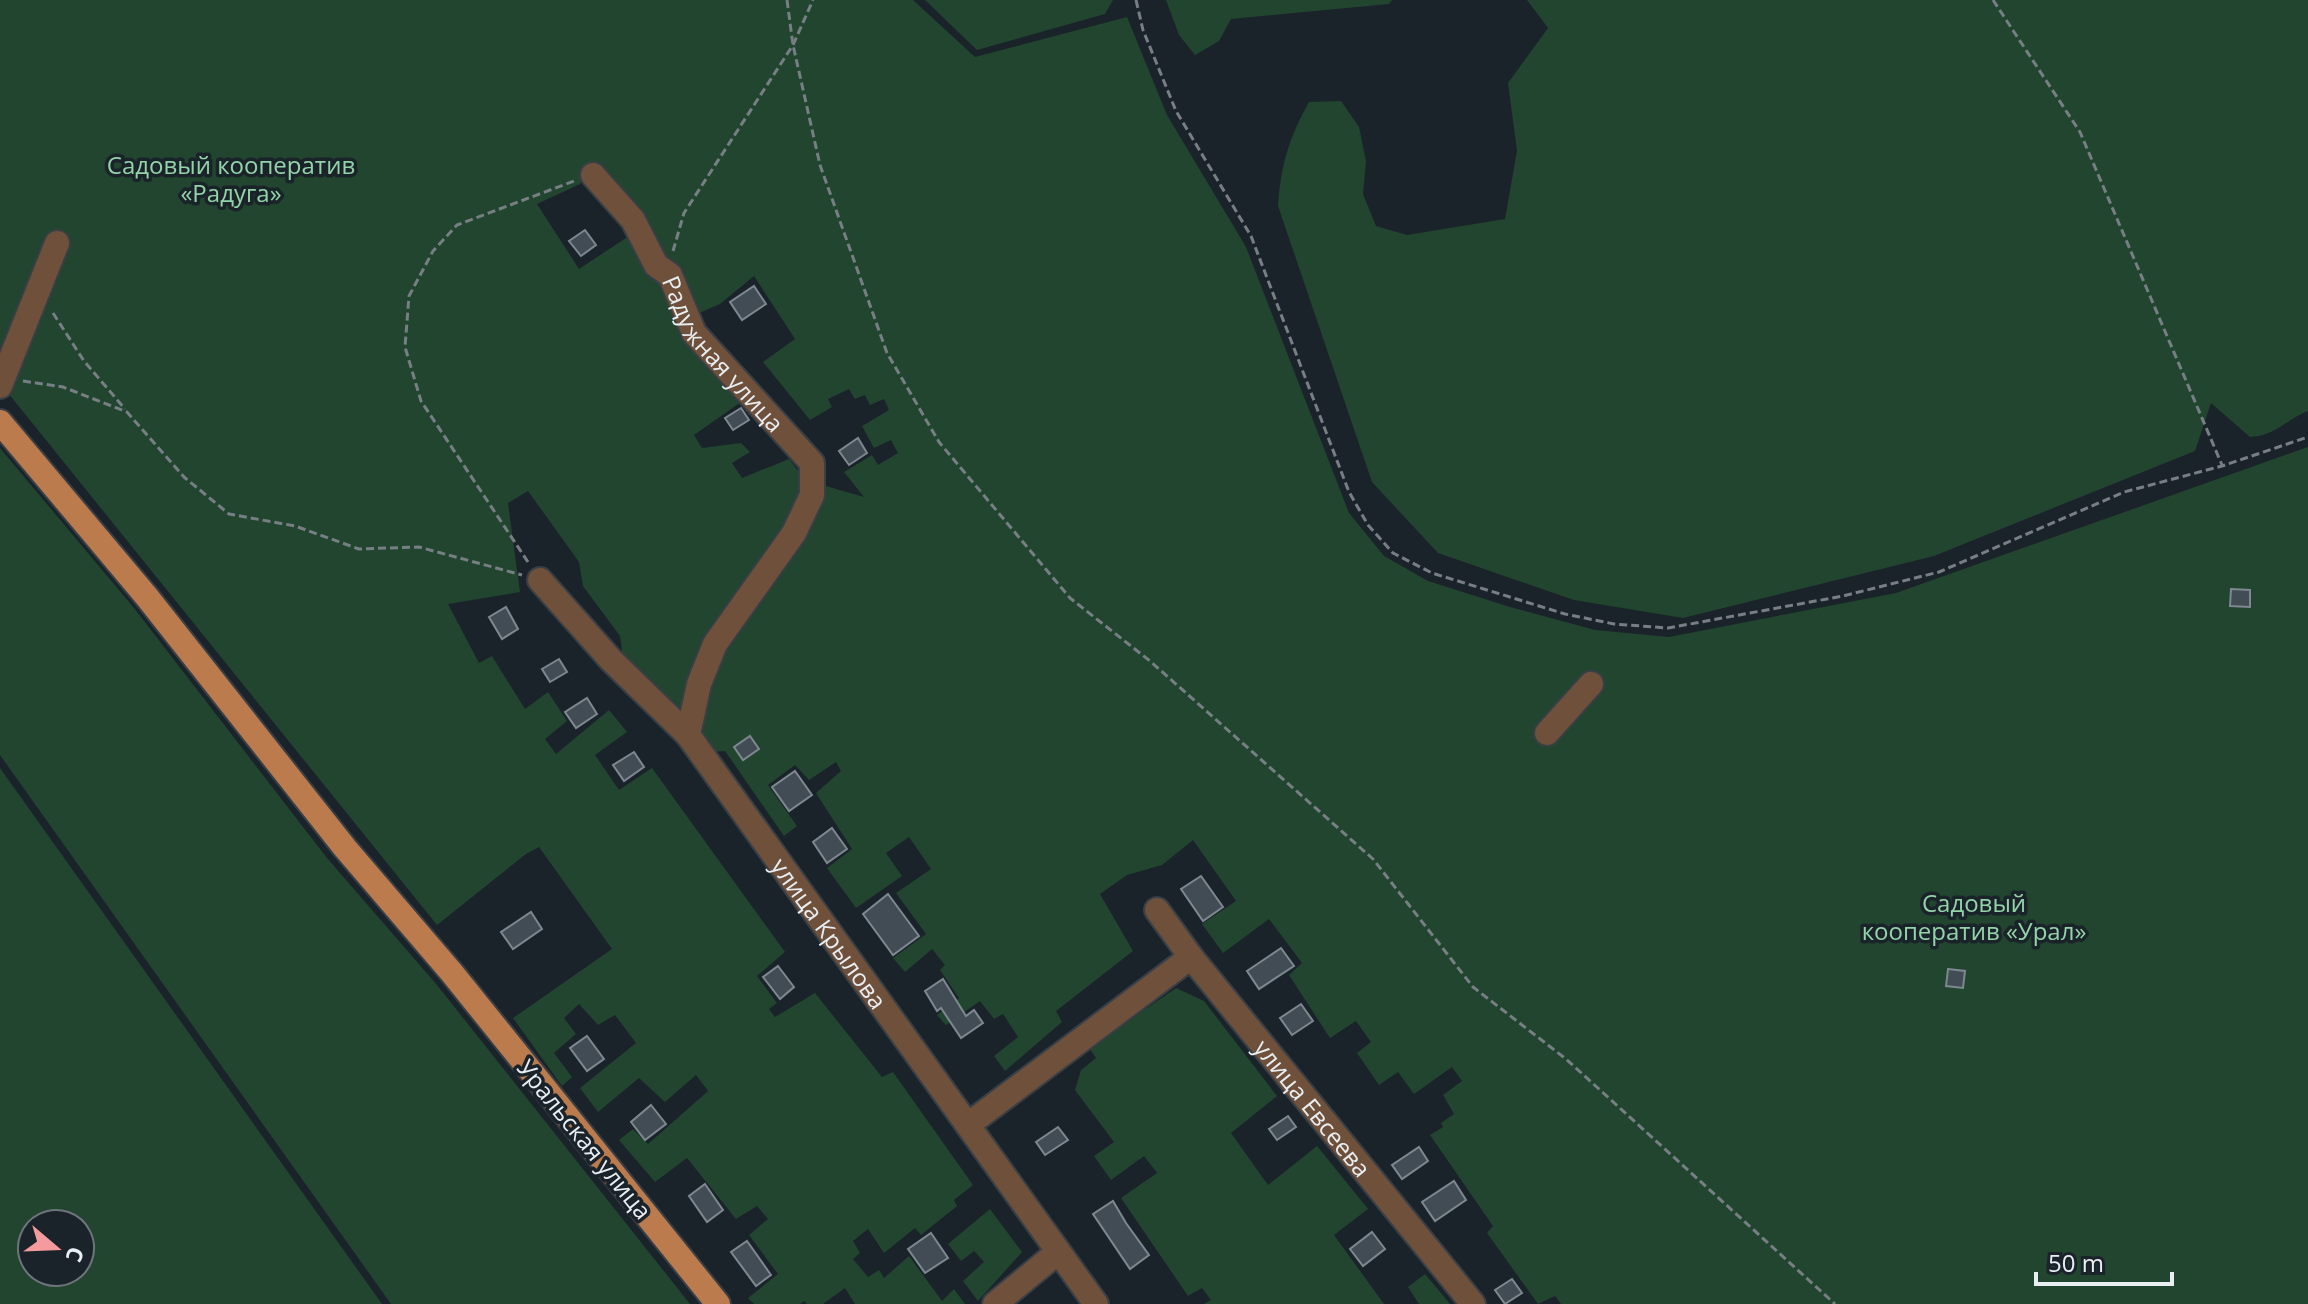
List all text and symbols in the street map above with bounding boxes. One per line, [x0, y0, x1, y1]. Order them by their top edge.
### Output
park label: Садовый кооператив «Радуга» [107, 148, 355, 209]
street label: Радужная улица [655, 270, 792, 439]
street label: улица Крылова [764, 851, 895, 1015]
park label: Садовый кооператив «Урал» [1862, 886, 2086, 947]
street label: улица Евсеева [1247, 1032, 1379, 1183]
street label: Уральская улица [510, 1052, 660, 1226]
north arrow [16, 1208, 96, 1288]
scale bar [2036, 1236, 2172, 1286]
text: С [59, 1243, 92, 1266]
text: 50 m [2048, 1246, 2104, 1279]

